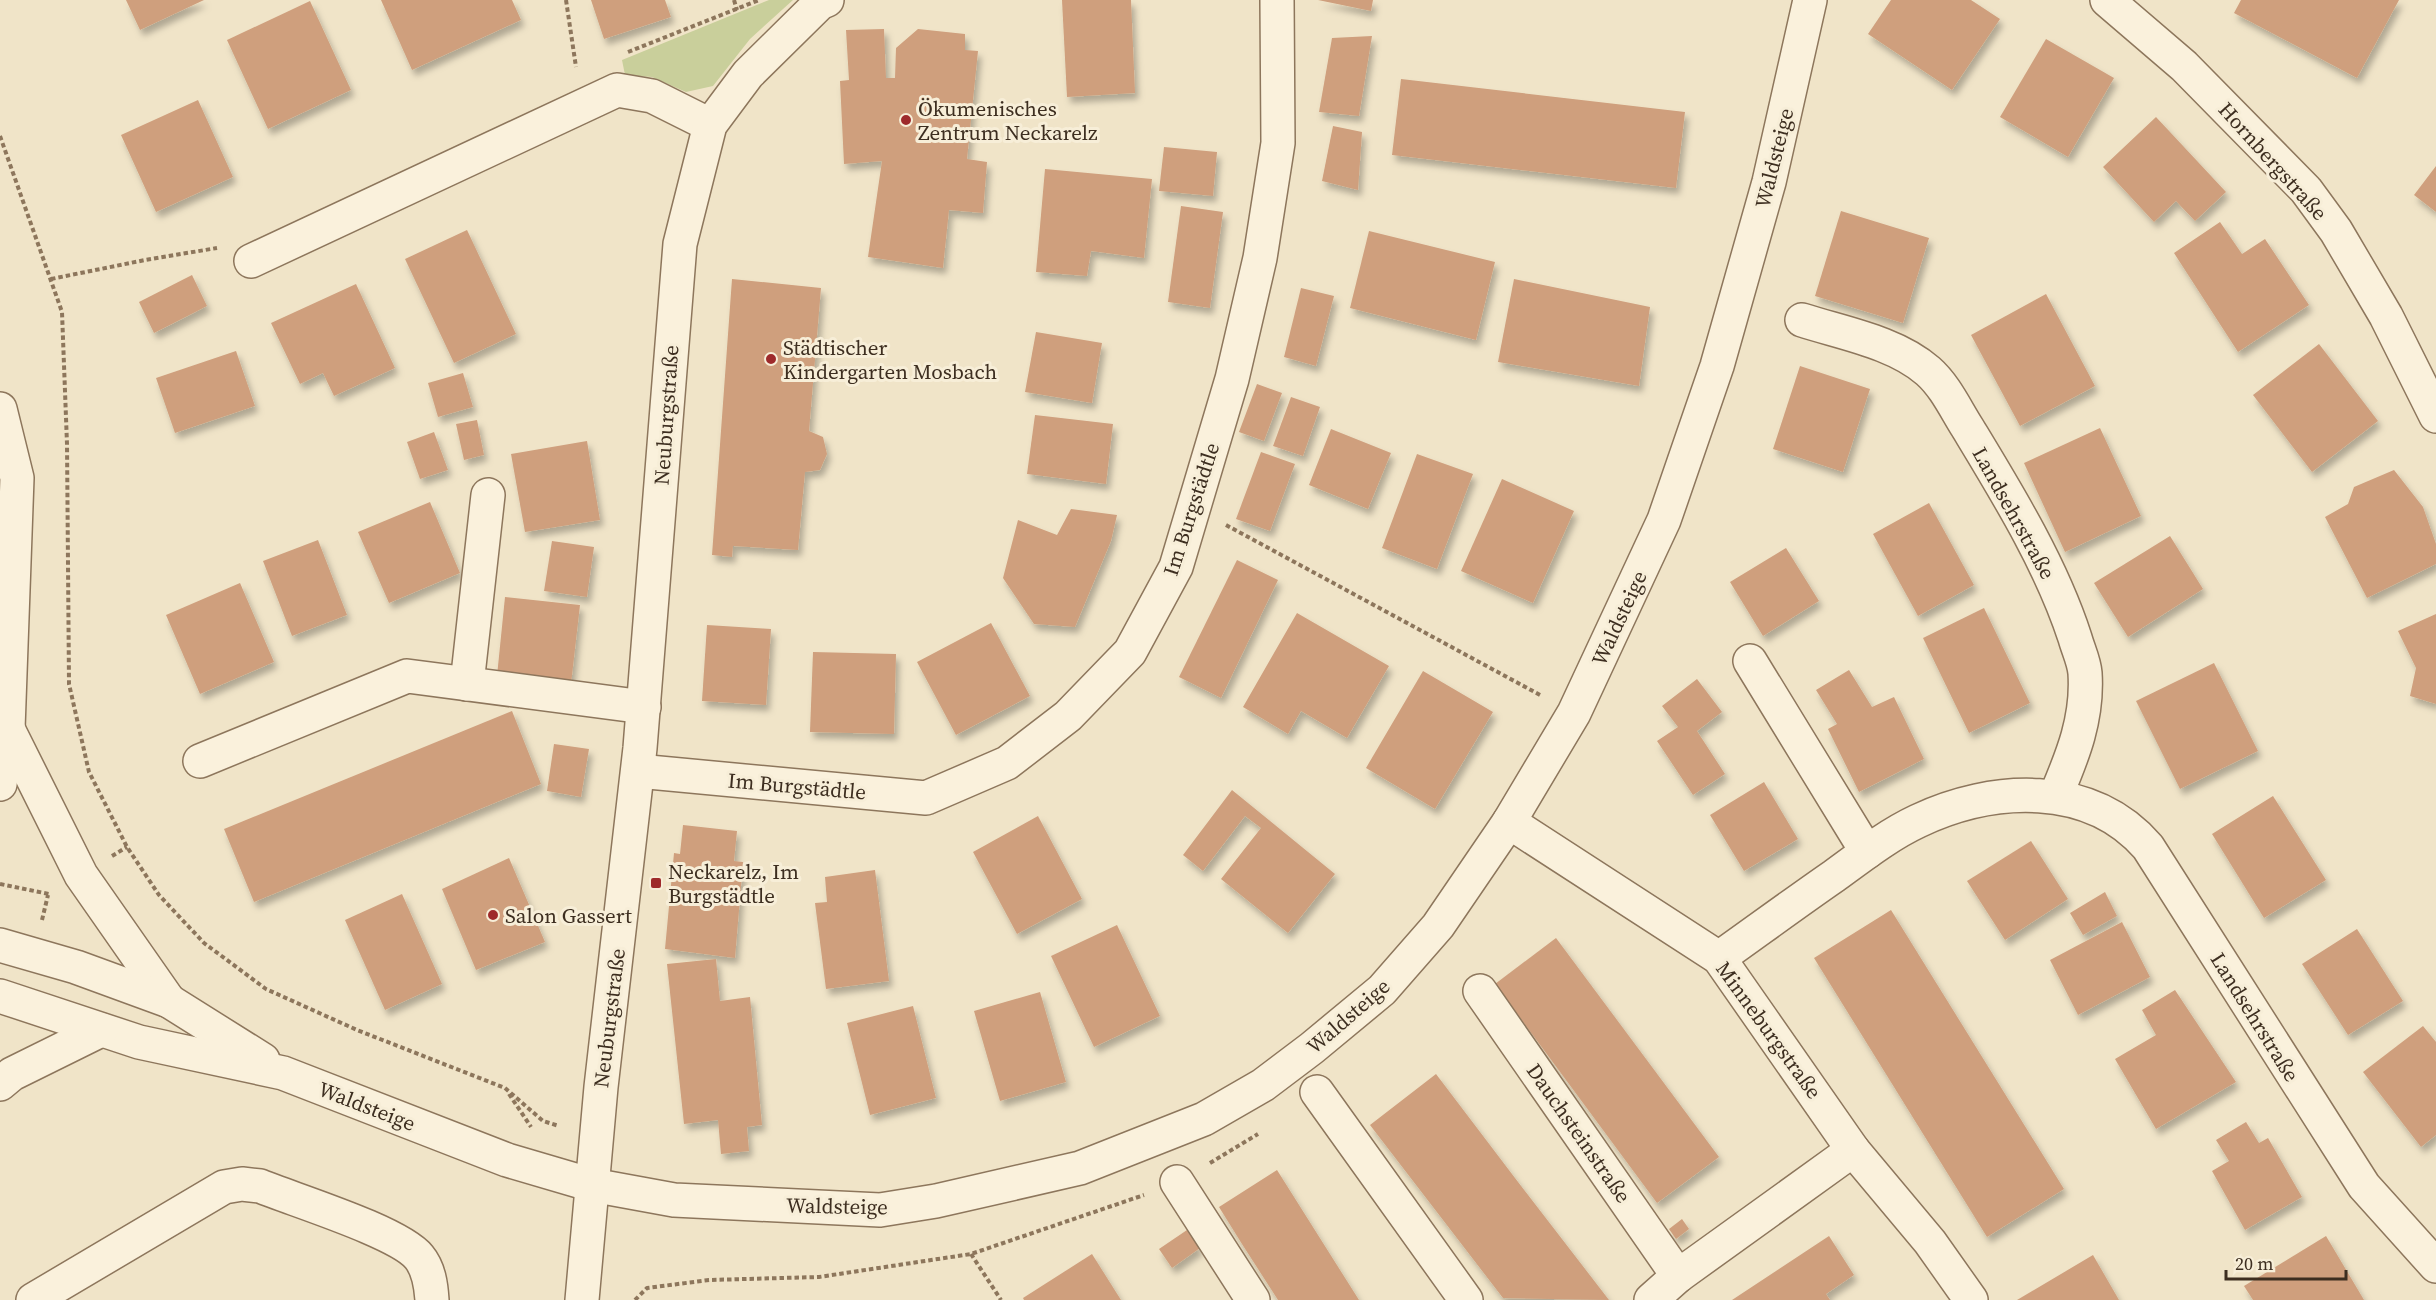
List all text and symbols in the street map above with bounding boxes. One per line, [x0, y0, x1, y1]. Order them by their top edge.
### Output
place label: Ökumenisches Zentrum Neckarelz [918, 94, 1098, 147]
street label: Hornbergstraße [2212, 96, 2334, 226]
street label: Waldsteige [1748, 105, 1800, 211]
marker: Ökumenisches Zentrum Neckarelz [899, 113, 913, 127]
place label: Städtischer Kindergarten Mosbach [783, 333, 997, 386]
street label: Neuburgstraße [647, 344, 685, 486]
marker: Städtischer Kindergarten Mosbach [764, 352, 778, 366]
street label: Im Burgstädtle [1156, 439, 1226, 579]
street label: Landsehrstraße [1966, 442, 2062, 584]
street label: Waldsteige [1584, 566, 1654, 670]
street label: Im Burgstädtle [727, 766, 867, 806]
place label: Neckarelz, Im Burgstädtle [668, 857, 799, 910]
marker: Neckarelz, Im Burgstädtle [649, 876, 663, 890]
place label: Salon Gassert [505, 901, 632, 930]
marker: Salon Gassert [486, 908, 500, 922]
street label: Neuburgstraße [586, 947, 632, 1089]
street label: Landsehrstraße [2204, 947, 2306, 1087]
street label: Minneburgstraße [1709, 955, 1829, 1105]
street label: Waldsteige [1300, 972, 1396, 1060]
street label: Dauchsteinstraße [1520, 1057, 1638, 1209]
street label: Waldsteige [314, 1074, 420, 1138]
street label: Waldsteige [786, 1191, 888, 1221]
scale bar [2226, 1243, 2346, 1281]
text: 20 m [2235, 1251, 2273, 1276]

